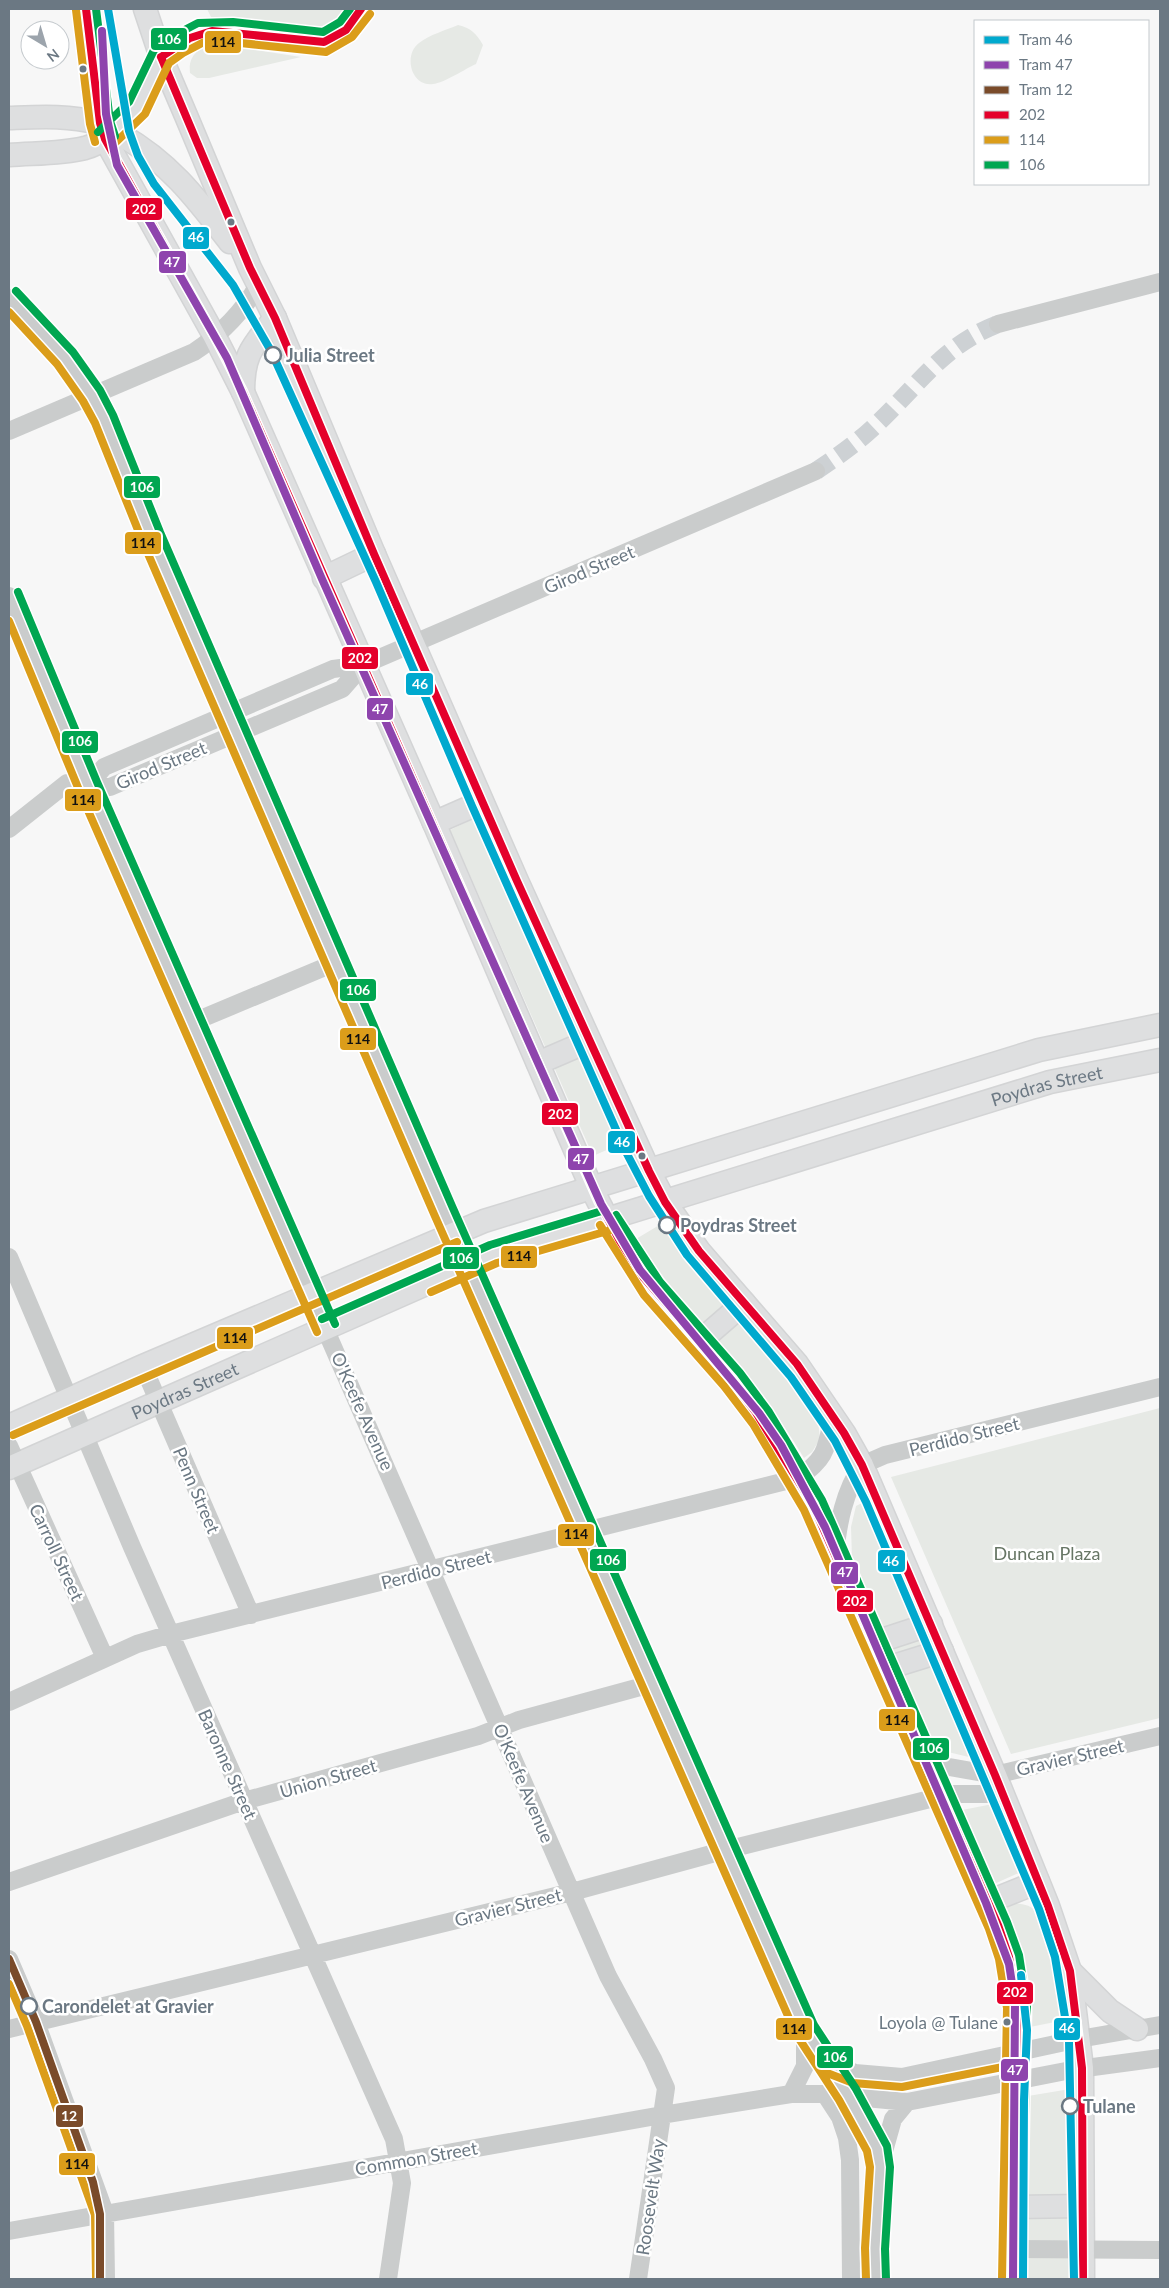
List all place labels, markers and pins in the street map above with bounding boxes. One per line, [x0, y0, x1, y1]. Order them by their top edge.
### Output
unlabelled marker [78, 64, 88, 74]
unlabelled marker [226, 217, 236, 227]
place label: Julia Street [286, 344, 375, 366]
marker: Julia Street [264, 346, 282, 364]
unlabelled marker [637, 1151, 647, 1161]
place label: Poydras Street [680, 1214, 797, 1236]
marker: Poydras Street [658, 1216, 676, 1234]
place label: Carondelet at Gravier [42, 1995, 214, 2017]
marker: Carondelet at Gravier [20, 1997, 38, 2015]
place label: Loyola @ Tulane [879, 2012, 998, 2033]
marker: Loyola @ Tulane [1002, 2017, 1012, 2027]
place label: Tulane [1083, 2095, 1136, 2117]
marker: Tulane [1061, 2097, 1079, 2115]

